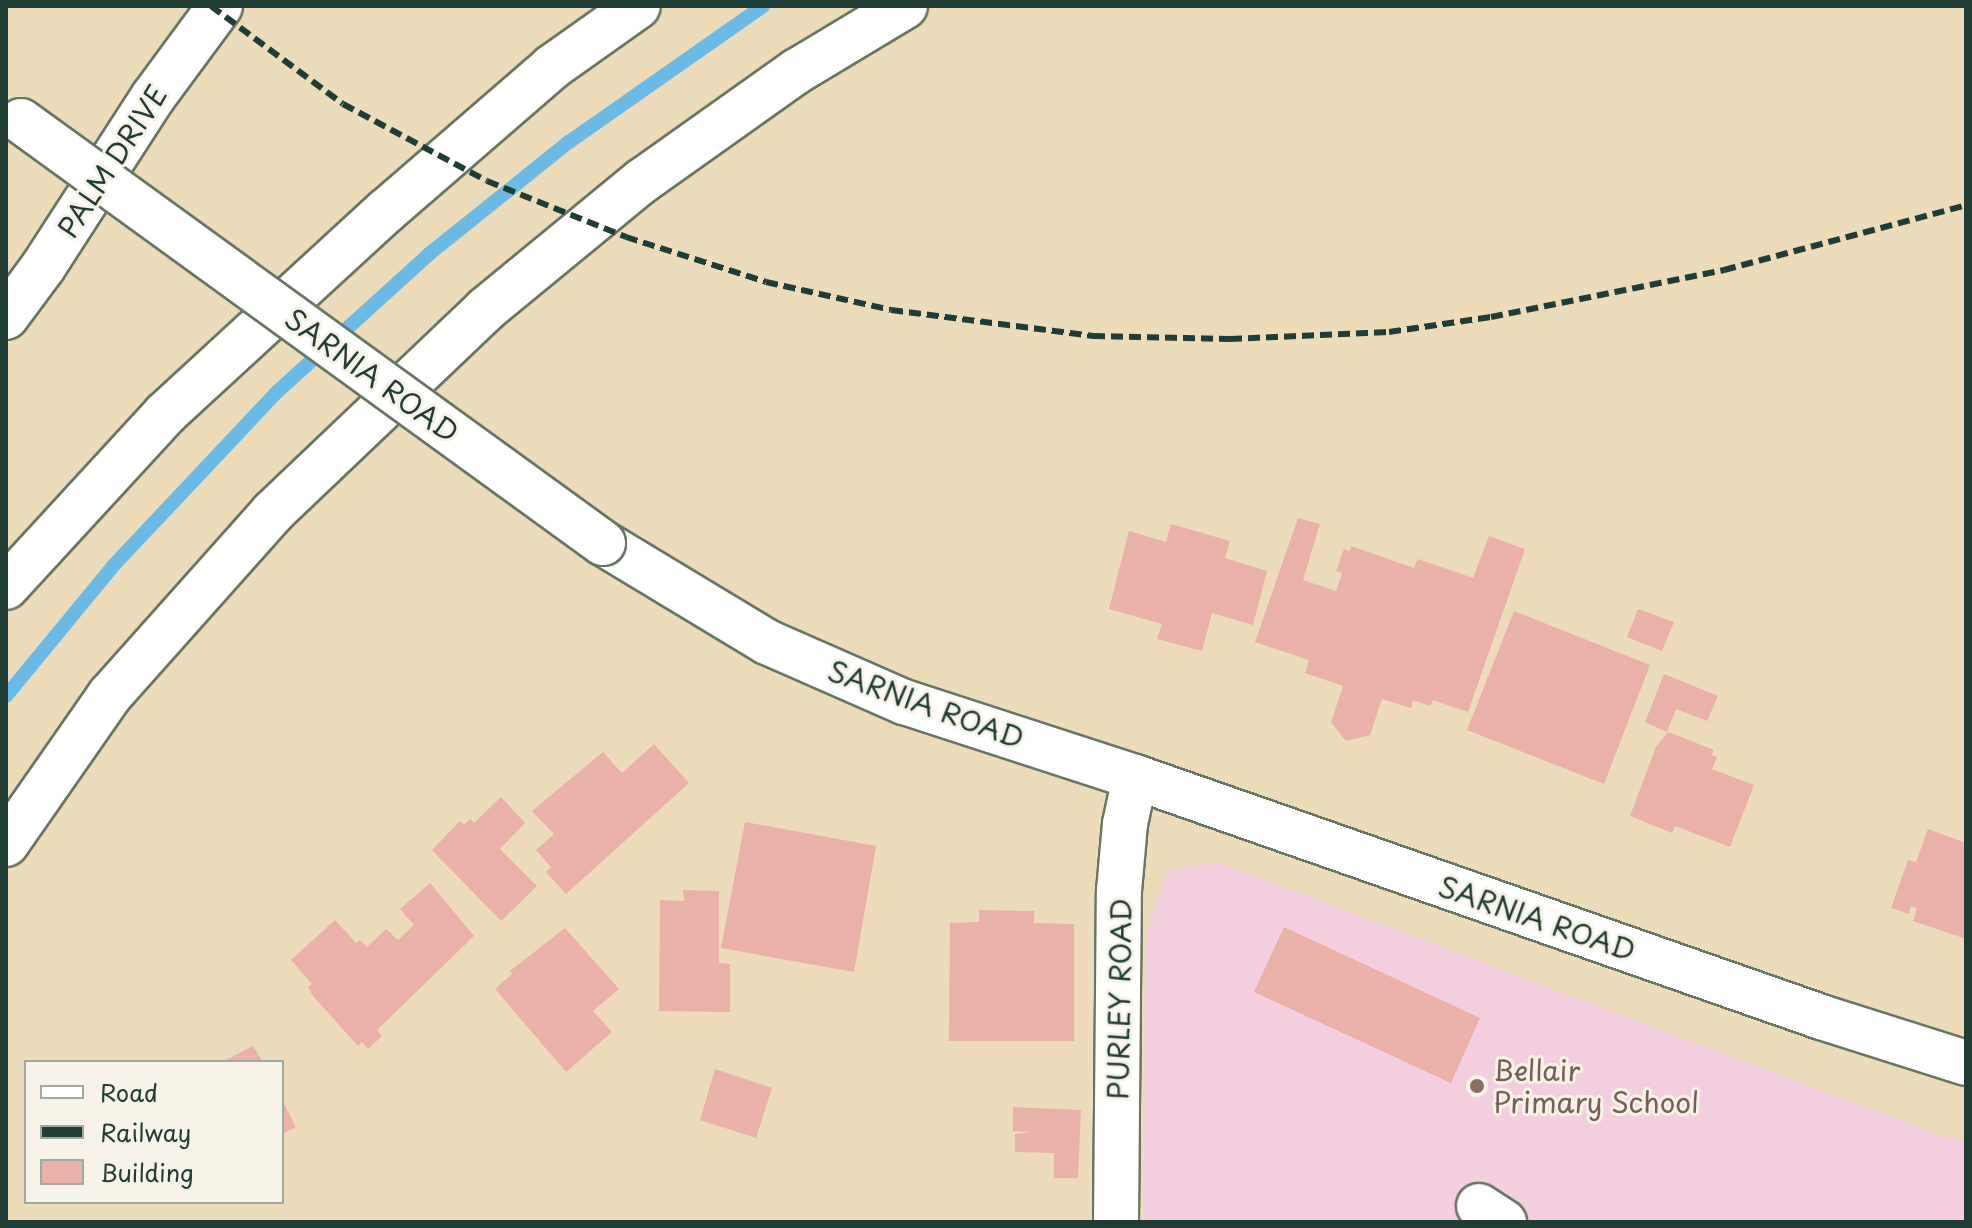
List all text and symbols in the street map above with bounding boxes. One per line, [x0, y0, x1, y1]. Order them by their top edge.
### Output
street label: PALM DRIVE [50, 78, 174, 244]
street label: SARNIA ROAD [279, 301, 465, 449]
street label: SARNIA ROAD [824, 653, 1028, 755]
street label: SARNIA ROAD [1434, 869, 1640, 967]
street label: PURLEY ROAD [1100, 896, 1138, 1102]
place label: Bellair Primary School [1493, 1053, 1699, 1119]
legend [24, 1060, 284, 1204]
text: Road [100, 1074, 158, 1110]
marker: Bellair Primary School [1468, 1077, 1486, 1095]
text: Railway [100, 1114, 191, 1150]
text: Building [100, 1154, 194, 1190]

